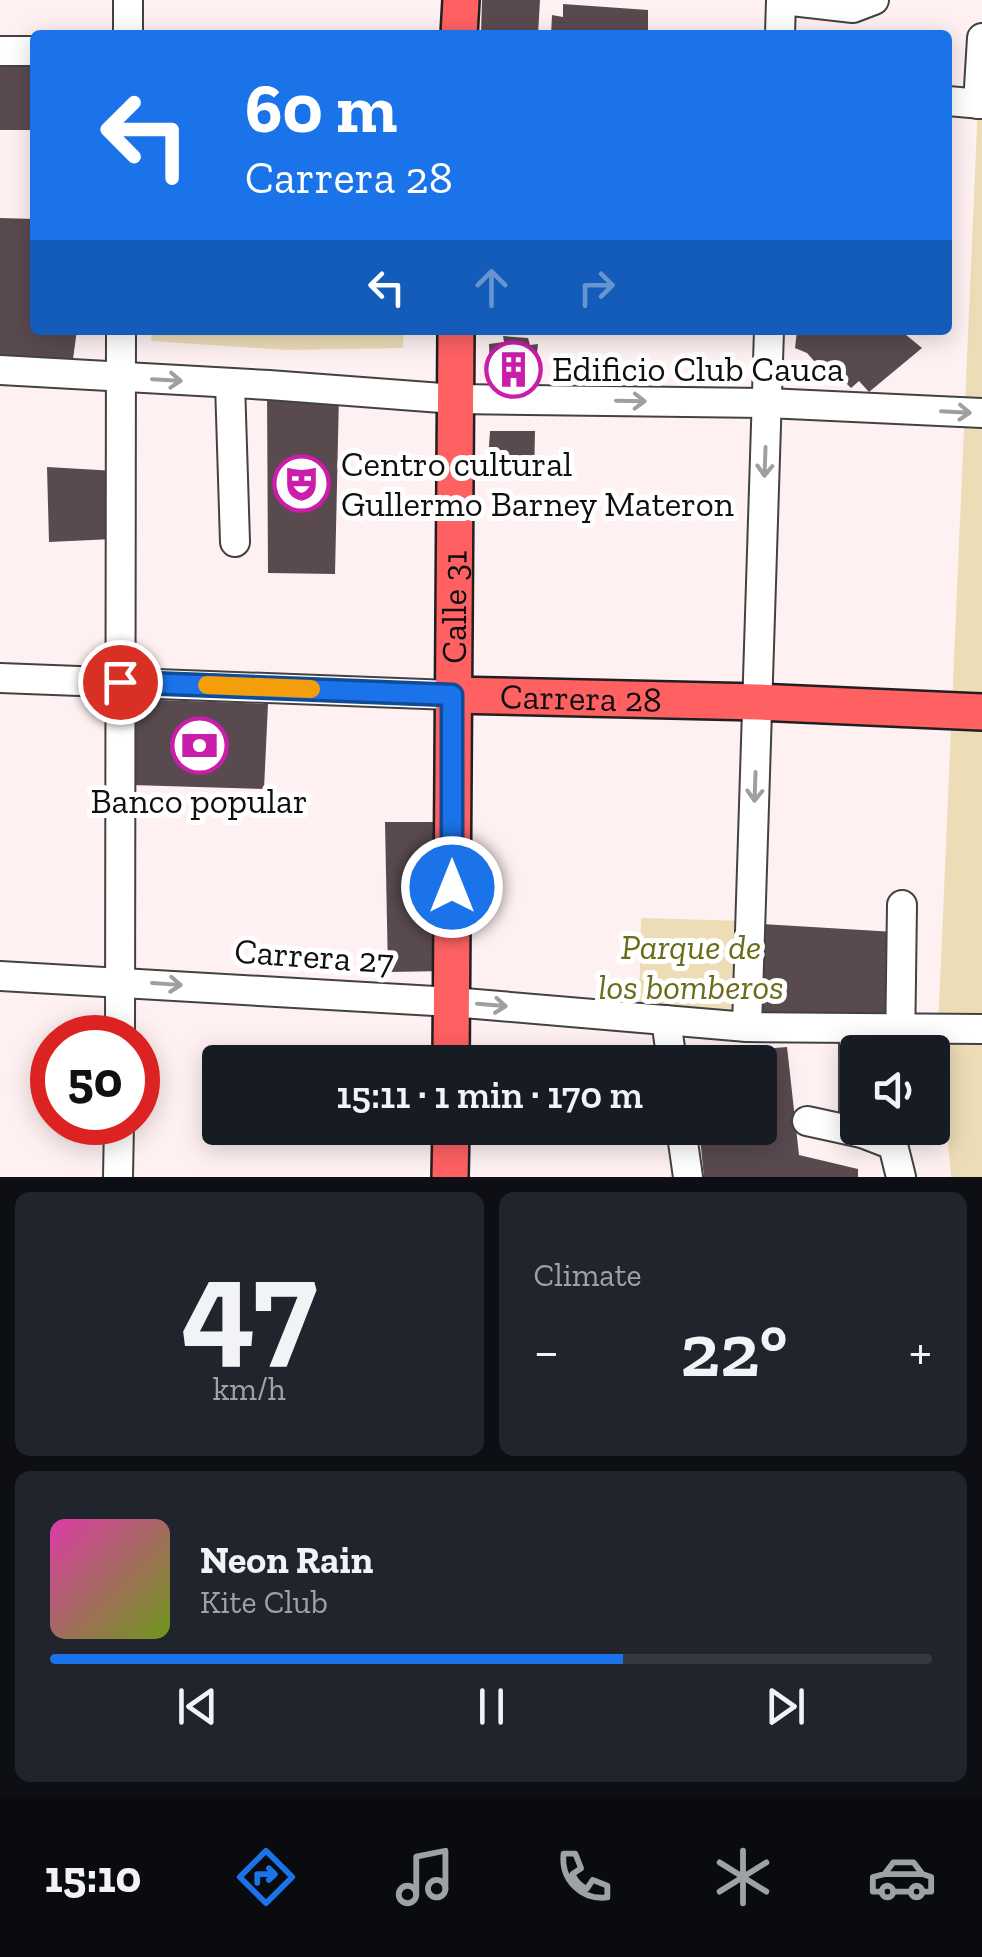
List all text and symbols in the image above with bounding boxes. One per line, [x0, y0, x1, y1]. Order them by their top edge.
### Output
text: 60 m [245, 66, 397, 150]
icon: left [80, 70, 210, 200]
text: Carrera 28 [245, 151, 453, 205]
icon: left [359, 260, 414, 315]
icon: ahead [464, 260, 519, 315]
icon: right [569, 260, 624, 315]
building icon: Edificio Club Cauca [483, 339, 543, 399]
place label: Edificio Club Cauca [552, 348, 844, 390]
one-way arrow [151, 371, 183, 390]
one-way arrow [614, 392, 647, 410]
one-way arrow [940, 403, 972, 422]
place label: Centro cultural Gullermo Barney Materon [341, 443, 734, 525]
one-way arrow [756, 446, 775, 478]
theatre icon: Centro cultural Gullermo Barney Materon [272, 454, 332, 514]
street label: Calle 31 [433, 550, 475, 664]
pin [78, 640, 163, 725]
icon: arrive [93, 655, 148, 710]
street label: Carrera 28 [500, 675, 662, 721]
bank icon: Banco popular [169, 715, 229, 775]
one-way arrow [746, 771, 765, 803]
place label: Banco popular [90, 780, 308, 822]
position arrow [400, 835, 504, 939]
park label: Parque de los bomberos [598, 926, 784, 1008]
street label: Carrera 27 [233, 929, 395, 983]
one-way arrow [151, 975, 183, 994]
one-way arrow [475, 996, 507, 1015]
speed limit sign: 50 [30, 1015, 160, 1145]
map controls [840, 1035, 950, 1145]
button: sound [840, 1035, 950, 1145]
text: 15:11 · 1 min · 170 m [336, 1072, 643, 1118]
text: 47 [181, 1227, 317, 1383]
text: Climate [534, 1256, 642, 1294]
text: 22° [680, 1305, 788, 1395]
text: − [534, 1318, 559, 1384]
text: + [909, 1318, 932, 1384]
text: km/h [213, 1370, 286, 1408]
text: Neon Rain [200, 1537, 373, 1583]
text: Kite Club [200, 1583, 328, 1621]
icon: previous [170, 1679, 225, 1734]
icon: pause [464, 1679, 519, 1734]
icon: next [758, 1679, 813, 1734]
icon: directions [231, 1842, 301, 1912]
icon: music [390, 1842, 460, 1912]
icon: phone [549, 1842, 619, 1912]
icon: climate [708, 1842, 778, 1912]
icon: car [867, 1842, 937, 1912]
text: 15:10 [45, 1850, 142, 1904]

